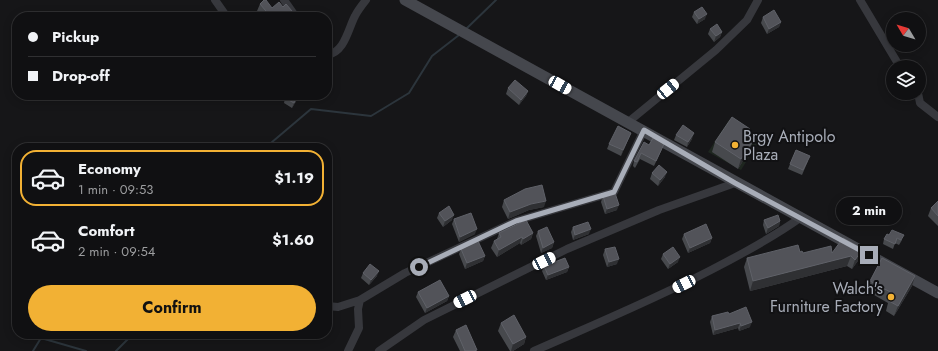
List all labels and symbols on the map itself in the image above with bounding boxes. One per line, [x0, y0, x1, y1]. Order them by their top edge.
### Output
north arrow [886, 12, 926, 52]
car [547, 74, 573, 96]
car [655, 77, 681, 101]
place label: Brgy Antipolo Plaza [743, 125, 836, 166]
marker: Brgy Antipolo Plaza [730, 140, 740, 150]
callout: 2 min [836, 197, 902, 225]
route end [860, 246, 878, 264]
car [531, 250, 557, 272]
route start [410, 258, 428, 276]
car [671, 273, 697, 295]
place label: Walch's Furniture Factory [770, 277, 884, 318]
car [452, 288, 478, 310]
marker: Walch's Furniture Factory [886, 292, 896, 302]

